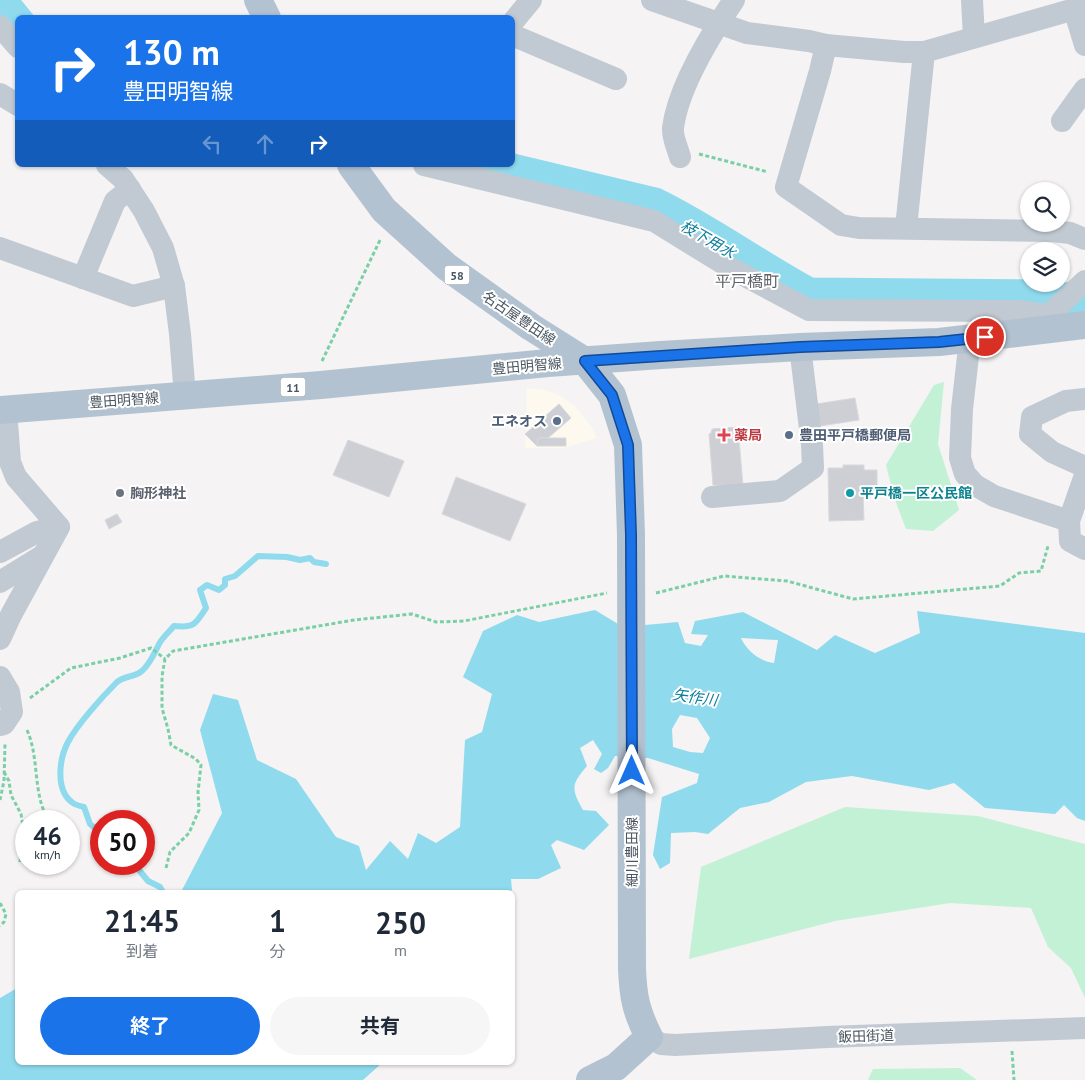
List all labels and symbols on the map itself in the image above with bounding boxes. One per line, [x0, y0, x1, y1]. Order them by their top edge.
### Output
water label: 枝下用水 [677, 216, 740, 263]
road number: 58 [444, 266, 470, 284]
district label: 平戸橋町 [715, 271, 779, 291]
street label: 名古屋豊田線 [479, 287, 559, 349]
pin [964, 316, 1006, 358]
street label: 豊田明智線 [491, 354, 563, 378]
road number: 11 [280, 378, 306, 397]
street label: 豊田明智線 [88, 389, 160, 411]
place label: エネオス [491, 412, 547, 430]
marker: エネオス [551, 415, 563, 427]
place label: 薬局 [734, 426, 762, 444]
place label: 豊田平戸橋郵便局 [799, 426, 911, 444]
marker: 薬局 [718, 429, 730, 441]
marker: 豊田平戸橋郵便局 [783, 429, 795, 441]
place label: 胸形神社 [130, 484, 186, 502]
place label: 平戸橋一区公民館 [860, 484, 972, 502]
marker: 胸形神社 [114, 487, 126, 499]
marker: 平戸橋一区公民館 [844, 487, 856, 499]
water label: 矢作川 [671, 684, 721, 710]
position arrow [605, 744, 657, 796]
speed limit sign: 50 [90, 810, 155, 875]
street label: 細川豊田線 [623, 817, 641, 887]
street label: 飯田街道 [838, 1026, 894, 1046]

